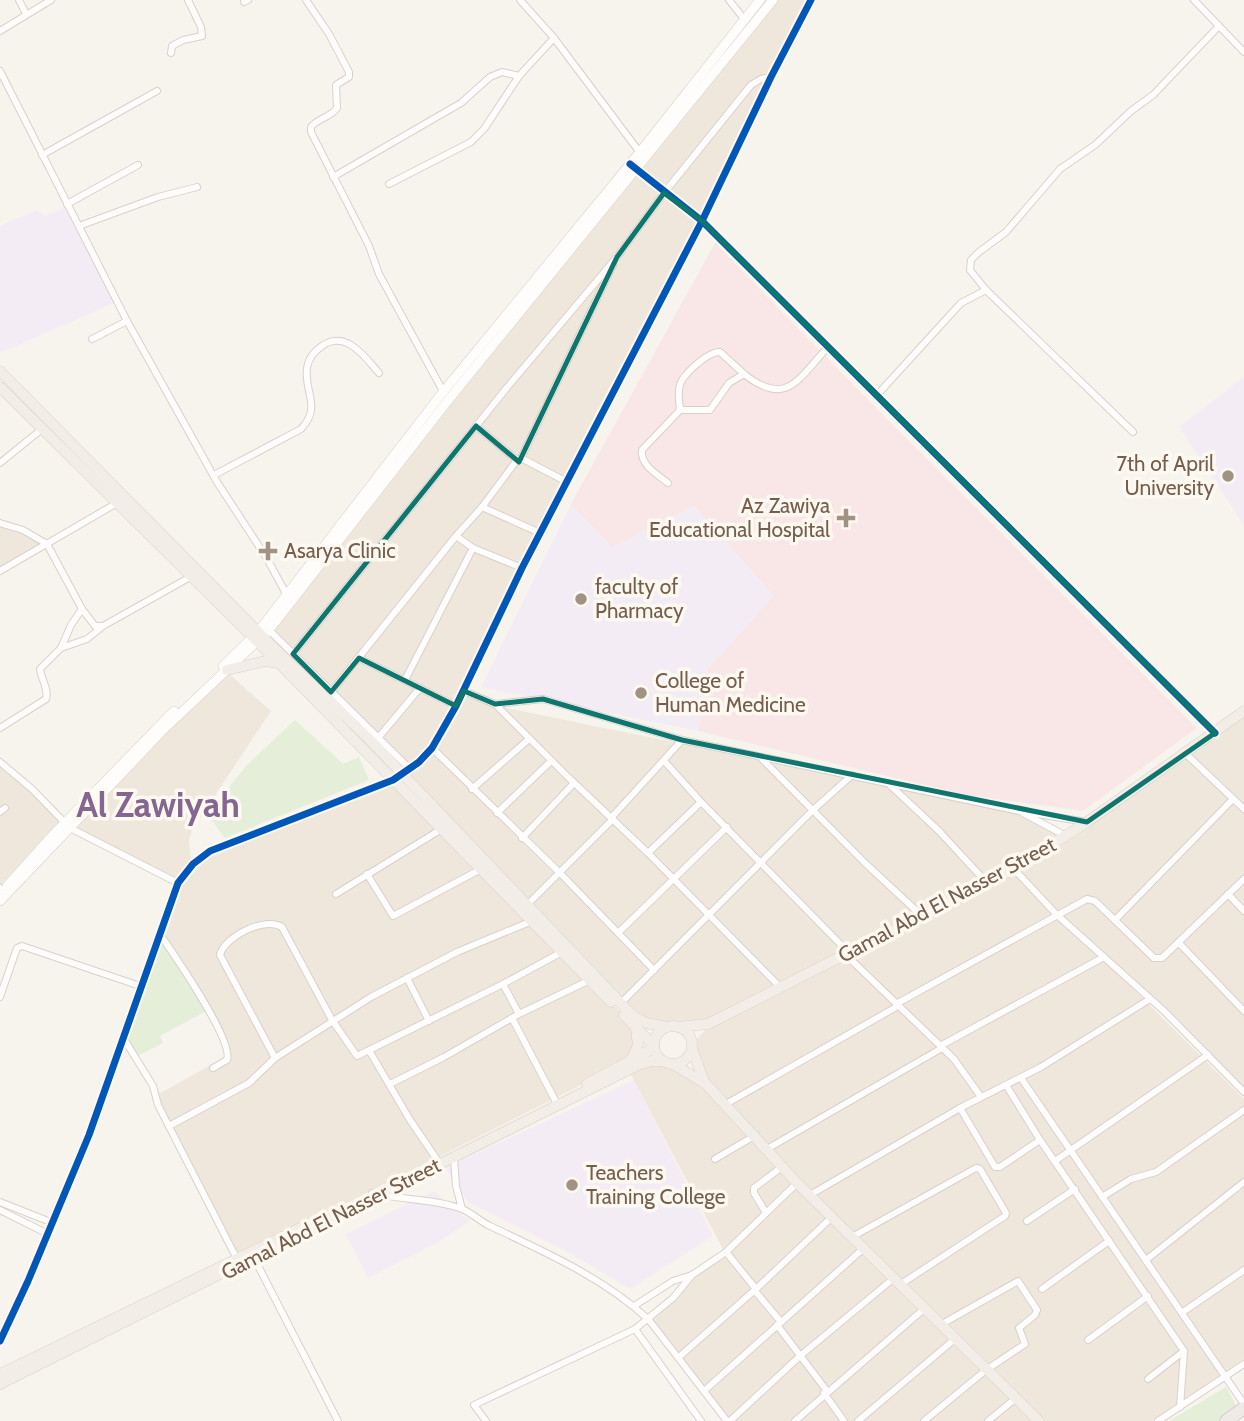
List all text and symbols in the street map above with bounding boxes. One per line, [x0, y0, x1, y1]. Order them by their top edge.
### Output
place label: 7th of April University [1116, 451, 1214, 500]
marker: 7th of April University [1220, 468, 1236, 484]
place label: Az Zawiya Educational Hospital [649, 493, 830, 542]
marker: Az Zawiya Educational Hospital [836, 508, 856, 528]
place label: Asarya Clinic [284, 538, 396, 563]
marker: Asarya Clinic [258, 541, 278, 561]
place label: faculty of Pharmacy [595, 574, 684, 623]
marker: faculty of Pharmacy [573, 591, 589, 607]
place label: College of Human Medicine [655, 668, 806, 717]
marker: College of Human Medicine [633, 685, 649, 701]
district label: Al Zawiyah [76, 783, 240, 826]
street label: Gamal Abd El Nasser Street [834, 832, 1060, 968]
street label: Gamal Abd El Nasser Street [217, 1152, 445, 1285]
place label: Teachers Training College [586, 1160, 726, 1209]
marker: Teachers Training College [564, 1177, 580, 1193]

